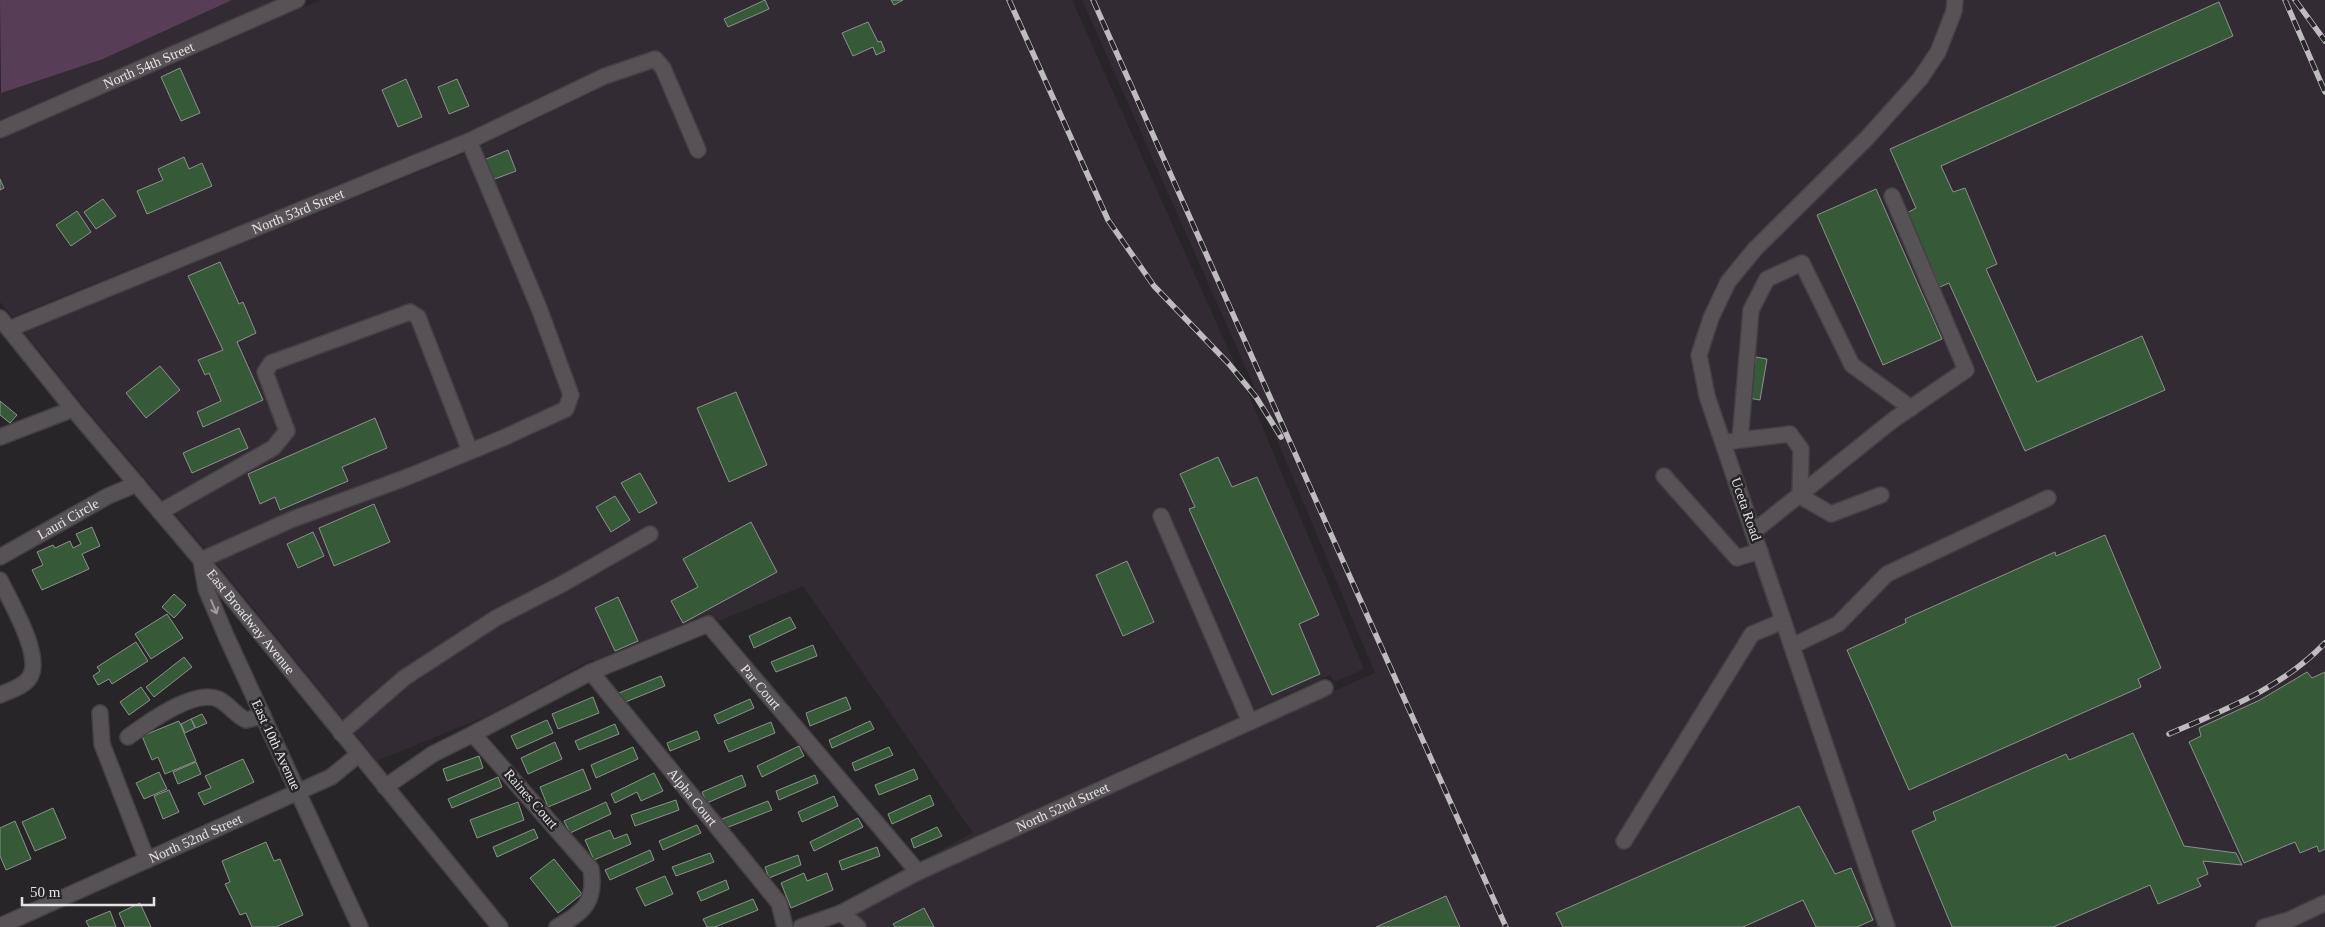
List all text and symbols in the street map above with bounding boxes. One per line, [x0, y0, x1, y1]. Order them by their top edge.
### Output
street label: North 54th Street [101, 39, 196, 91]
street label: North 53rd Street [250, 185, 346, 236]
street label: Uceta Road [1728, 475, 1764, 543]
street label: Lauri Circle [35, 495, 101, 542]
street label: East Broadway Avenue [204, 566, 298, 677]
one-way arrow [209, 599, 219, 614]
street label: Par Court [738, 661, 784, 712]
street label: East 10th Avenue [249, 698, 303, 792]
street label: Alpha Court [665, 765, 720, 829]
street label: Raines Court [501, 766, 561, 832]
street label: North 52nd Street [1014, 779, 1111, 834]
street label: North 52nd Street [146, 811, 244, 866]
scale bar [22, 874, 155, 906]
text: 50 m [30, 884, 61, 900]

